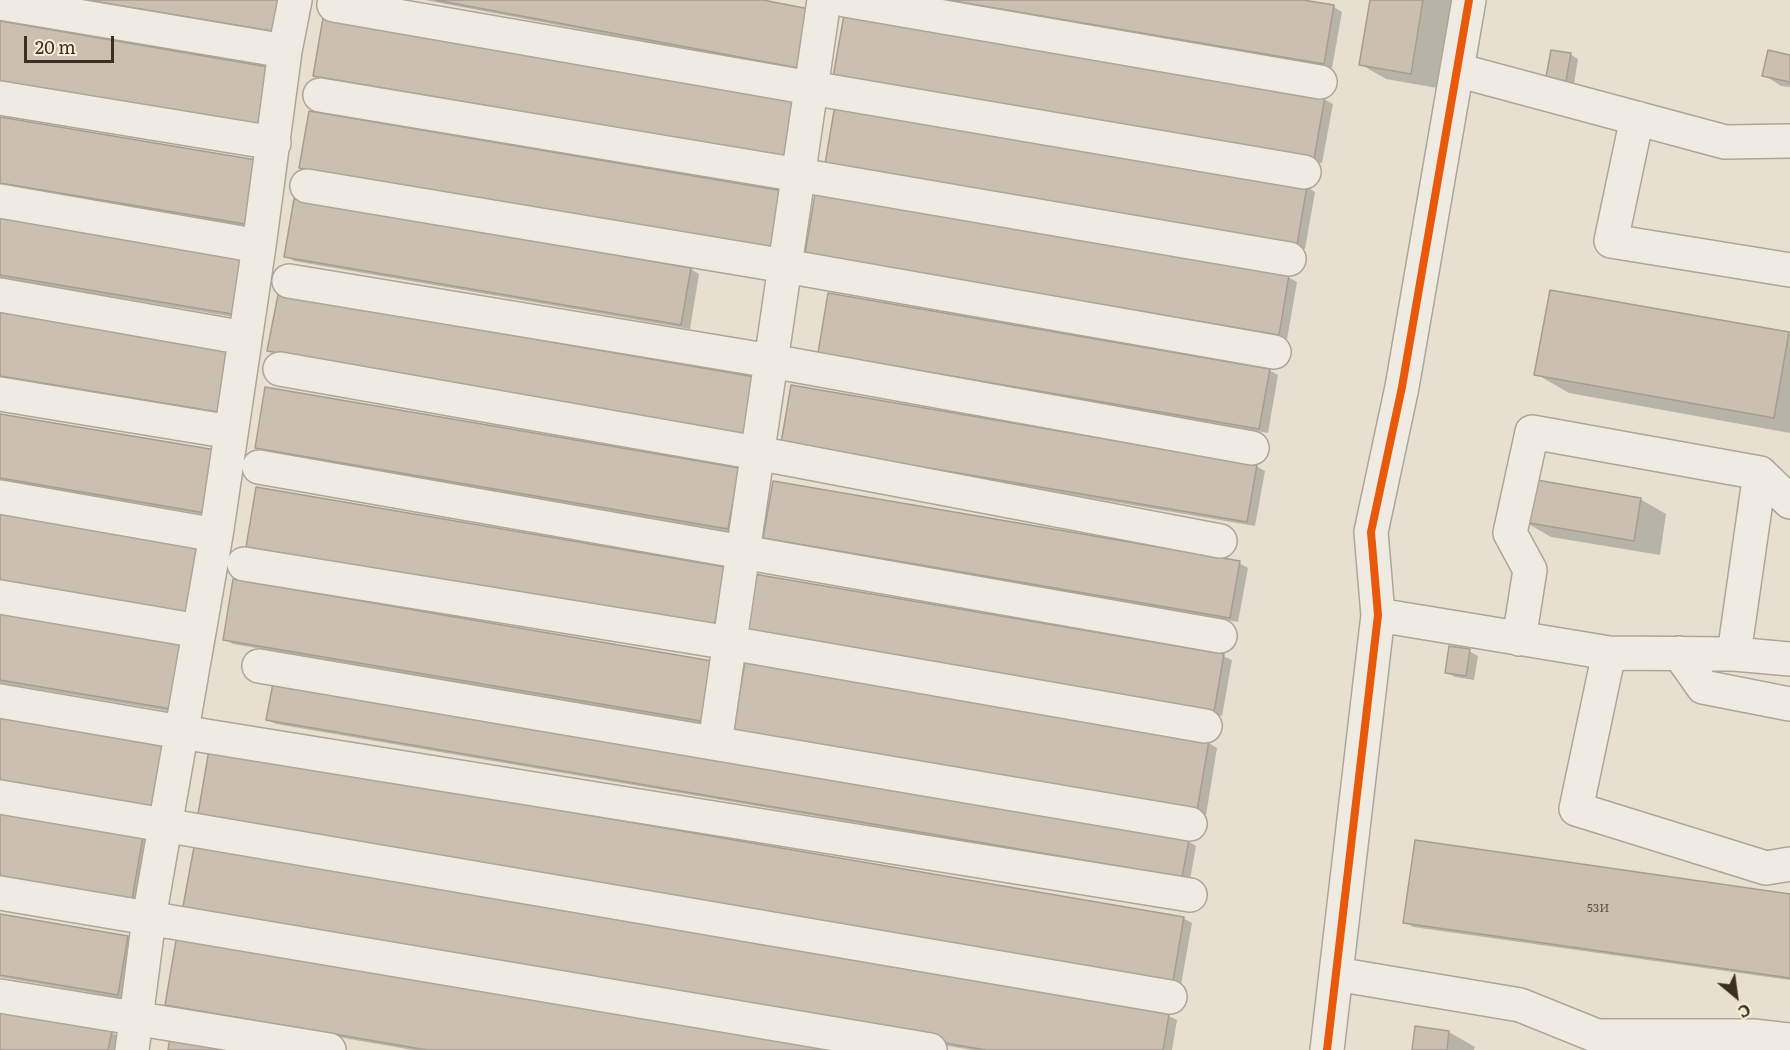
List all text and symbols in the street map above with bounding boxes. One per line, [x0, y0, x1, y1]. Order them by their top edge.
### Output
scale bar [27, 24, 117, 62]
text: 20 m [35, 33, 76, 60]
house number: 53И [1587, 901, 1609, 915]
north arrow [1706, 966, 1766, 1026]
text: С [1734, 998, 1756, 1025]

